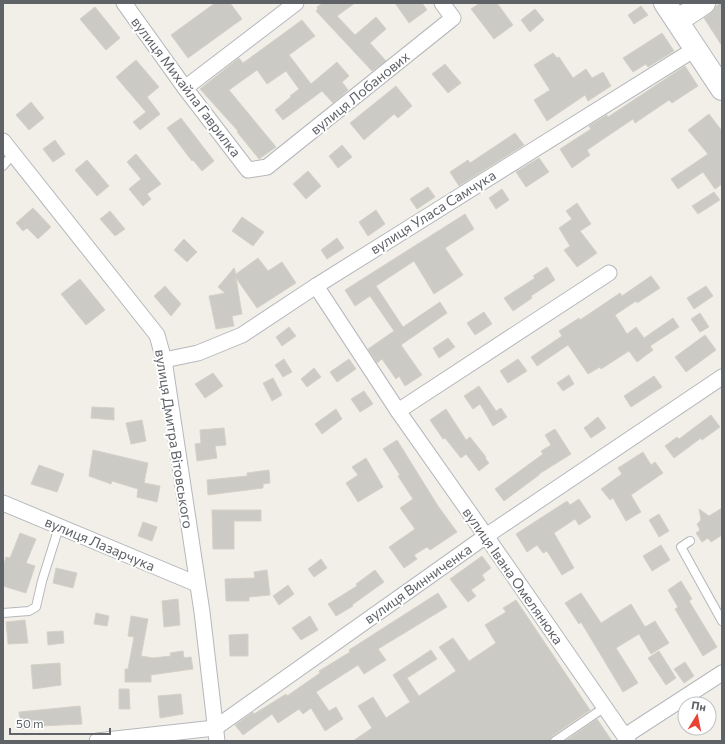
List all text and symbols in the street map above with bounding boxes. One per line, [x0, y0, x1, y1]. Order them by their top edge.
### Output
street label: вулиця Михайла Гаврилка [128, 13, 245, 160]
street label: вулиця Лобанових [307, 47, 413, 138]
street label: вулиця Уласа Самчука [367, 166, 499, 257]
street label: вулиця Дмитра Вітовського [152, 348, 197, 530]
street label: вулиця Івана Омелянюка [460, 504, 567, 648]
street label: вулиця Лазарчука [43, 513, 158, 574]
street label: вулиця Винниченка [361, 540, 475, 627]
north arrow [677, 696, 717, 736]
text: Пн [691, 698, 707, 713]
scale bar [10, 710, 110, 736]
text: 50 m [16, 716, 44, 730]

